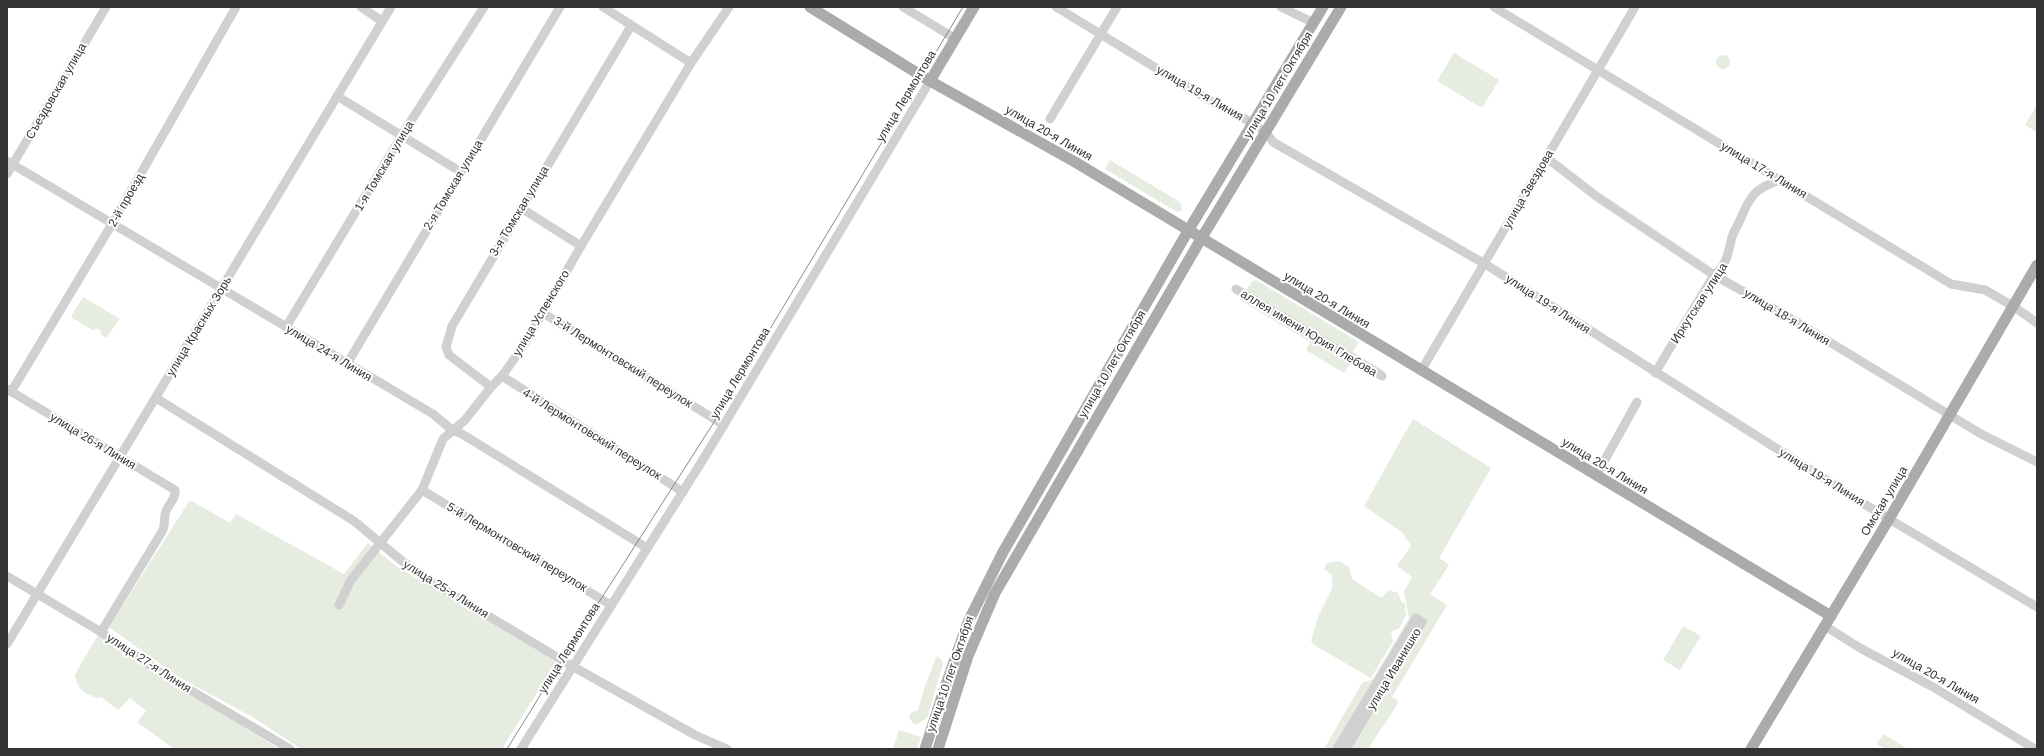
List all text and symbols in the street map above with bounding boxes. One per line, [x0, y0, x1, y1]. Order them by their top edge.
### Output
street label: улица 10 лет Октября [1241, 29, 1315, 141]
street label: Съездовская улица [23, 40, 89, 142]
street label: улица Лермонтова [873, 48, 939, 144]
street label: улица 19-я Линия [1154, 62, 1246, 124]
street label: улица 20-я Линия [1003, 102, 1095, 164]
street label: 1-я Томская улица [352, 118, 417, 214]
street label: 2-я Томская улица [421, 137, 486, 233]
street label: улица 17-я Линия [1718, 139, 1810, 201]
street label: улица Звездова [1500, 147, 1556, 231]
street label: 3-я Томская улица [487, 163, 552, 259]
street label: 2-й проезд [105, 171, 147, 229]
street label: Иркутская улица [1668, 260, 1730, 346]
street label: улица Успенского [510, 267, 572, 359]
street label: улица 20-я Линия [1281, 269, 1373, 331]
street label: улица 19-я Линия [1503, 271, 1593, 337]
street label: улица Красных Зорь [164, 273, 234, 379]
street label: улица 18-я Линия [1741, 286, 1833, 348]
street label: аллея имени Юрия Глебова [1238, 287, 1380, 380]
street label: улица 10 лет Октября [1076, 308, 1148, 420]
street label: 3-й Лермонтовский переулок [551, 313, 696, 411]
street label: улица 24-я Линия [283, 322, 375, 384]
street label: улица Лермонтова [707, 325, 773, 421]
street label: 4-й Лермонтовский переулок [520, 385, 665, 483]
street label: улица 26-я Линия [47, 410, 139, 472]
street label: улица 20-я Линия [1559, 435, 1651, 497]
street label: улица 19-я Линия [1777, 445, 1867, 509]
street label: Омская улица [1858, 463, 1910, 538]
street label: 5-й Лермонтовский переулок [444, 500, 590, 595]
street label: улица 25-я Линия [401, 557, 491, 621]
street label: улица Лермонтова [535, 600, 603, 696]
street label: улица 10 лет Октября [924, 614, 976, 734]
street label: улица Иванишко [1364, 625, 1424, 712]
street label: улица 27-я Линия [104, 630, 194, 696]
street label: улица 20-я Линия [1890, 645, 1982, 707]

